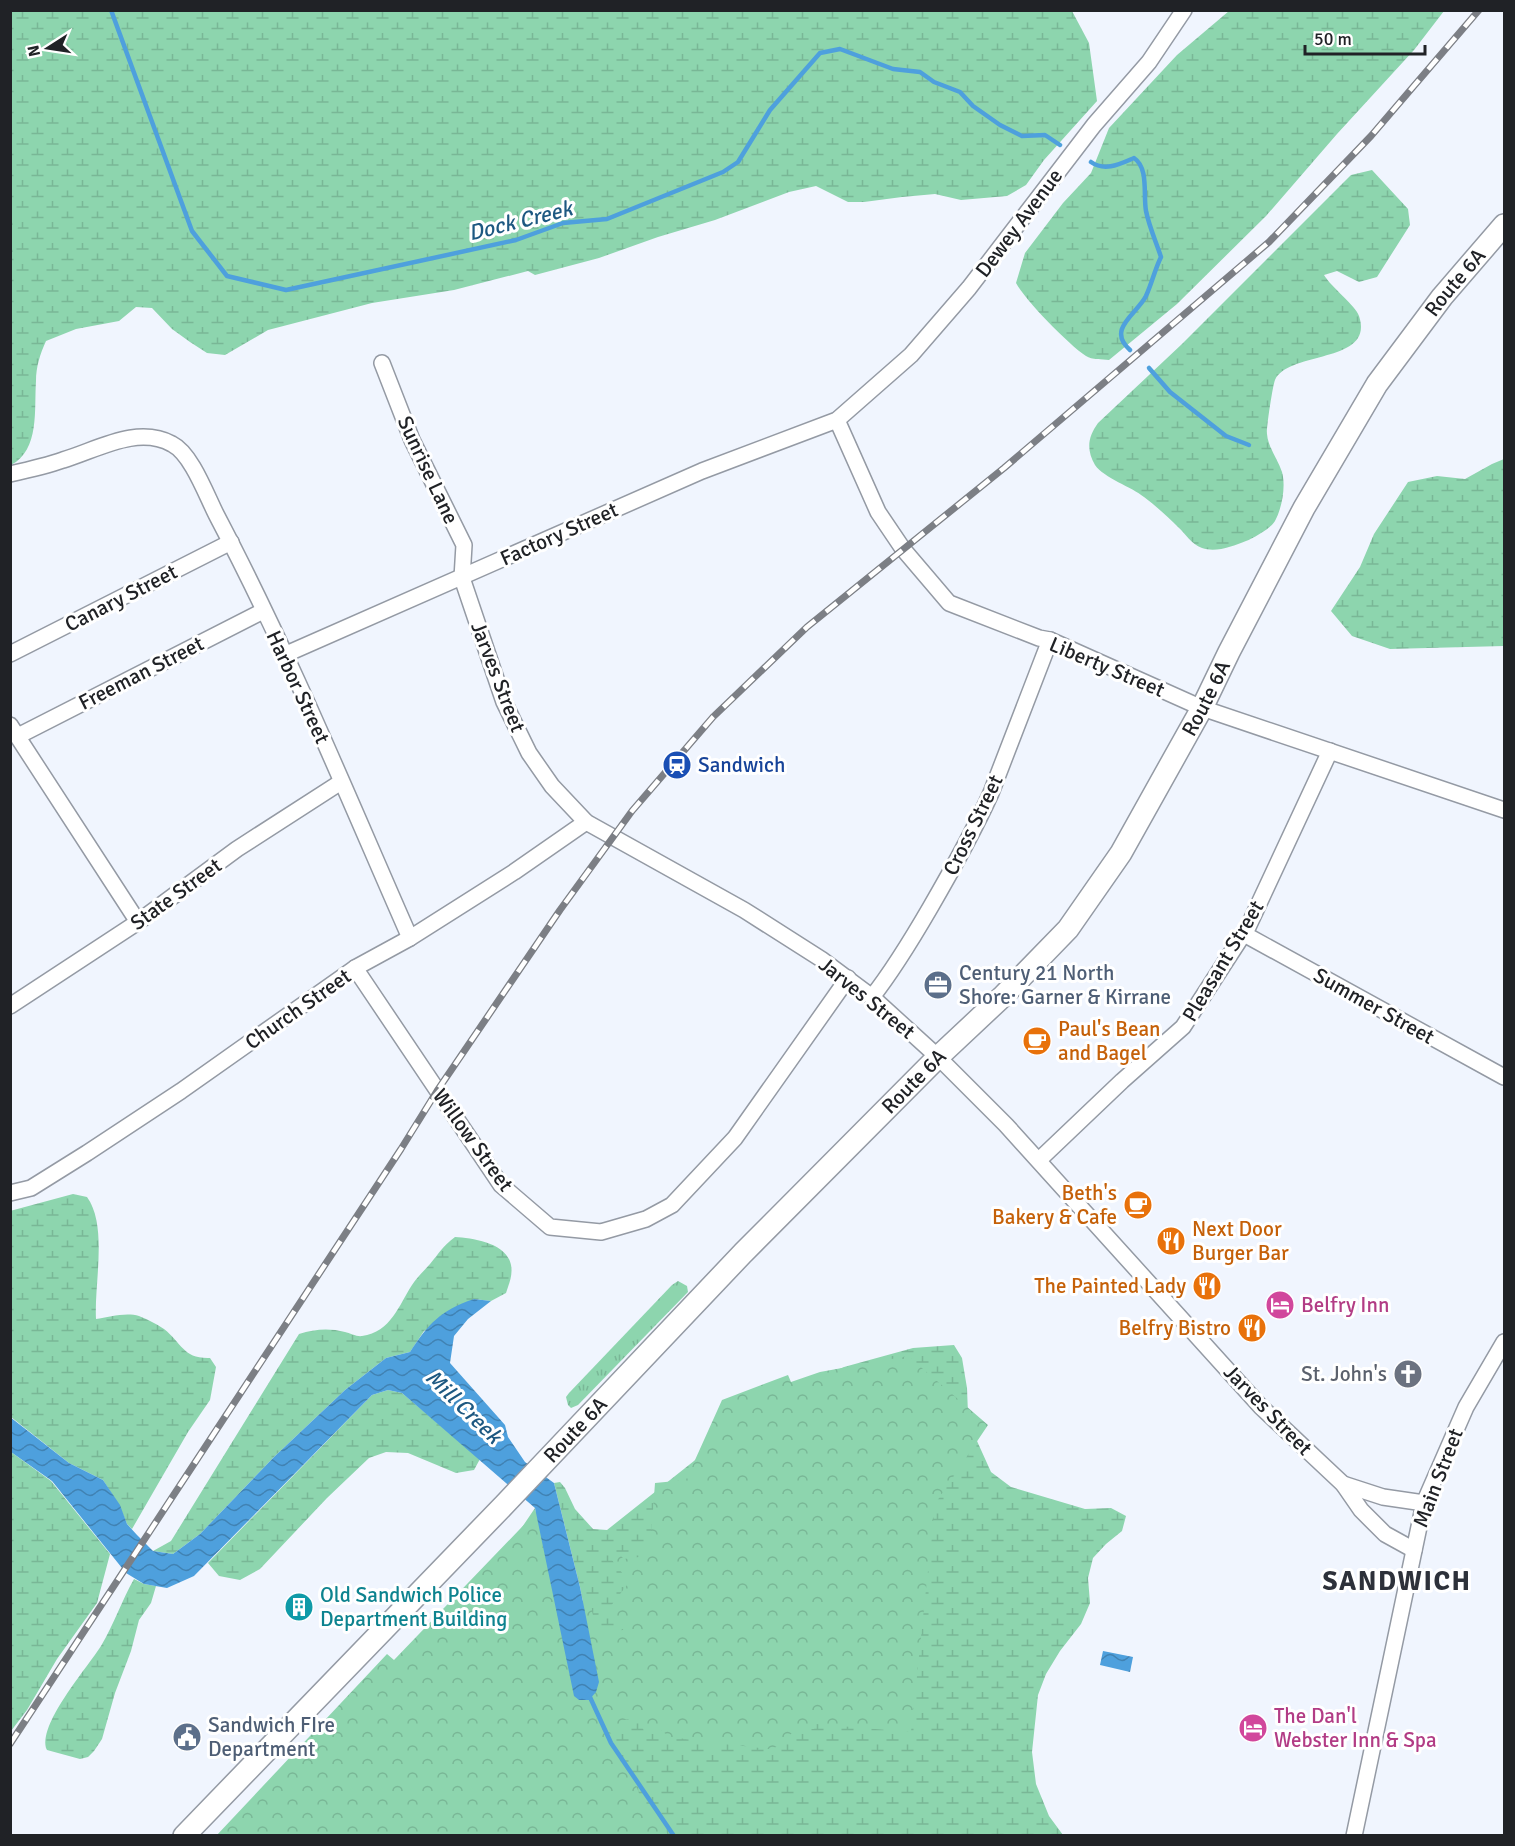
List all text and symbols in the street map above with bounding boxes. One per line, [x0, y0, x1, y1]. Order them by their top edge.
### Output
north arrow [18, 18, 78, 78]
scale bar [1305, 18, 1425, 56]
text: 50 m [1314, 28, 1352, 50]
text: N [23, 43, 45, 58]
street label: Dewey Avenue [970, 164, 1068, 282]
water label: Dock Creek [465, 194, 577, 246]
street label: Route 6A [1419, 243, 1491, 322]
street label: Sunrise Lane [392, 412, 464, 528]
street label: Factory Street [496, 496, 622, 572]
street label: Canary Street [60, 559, 182, 637]
street label: Jarves Street [465, 618, 531, 736]
street label: Harbor Street [261, 626, 335, 748]
street label: Freeman Street [74, 630, 208, 716]
street label: Liberty Street [1045, 631, 1169, 703]
street label: Route 6A [1176, 656, 1236, 741]
station icon: Sandwich [661, 749, 693, 781]
place label: Sandwich [698, 752, 785, 778]
street label: Cross Street [937, 770, 1009, 880]
street label: State Street [125, 852, 227, 936]
street label: Pleasant Street [1177, 896, 1269, 1026]
street label: Jarves Street [814, 951, 920, 1045]
place label: Century 21 North Shore: Garner & Kirrane [959, 960, 1171, 1010]
street label: Summer Street [1309, 962, 1439, 1050]
street label: Church Street [240, 963, 356, 1055]
office icon: Century 21 North Shore: Garner & Kirrane [922, 969, 954, 1001]
place label: Paul's Bean and Bagel [1058, 1016, 1161, 1066]
cafe icon: Paul's Bean and Bagel [1021, 1025, 1053, 1057]
street label: Route 6A [876, 1043, 952, 1119]
street label: Willow Street [427, 1084, 519, 1196]
place label: Beth's Bakery & Cafe [992, 1180, 1117, 1230]
cafe icon: Beth's Bakery & Cafe [1122, 1189, 1154, 1221]
place label: Next Door Burger Bar [1192, 1216, 1289, 1266]
restaurant icon: Next Door Burger Bar [1155, 1225, 1187, 1257]
restaurant icon: The Painted Lady [1191, 1270, 1223, 1302]
place label: The Painted Lady [1034, 1273, 1186, 1299]
hotel icon: Belfry Inn [1264, 1289, 1296, 1321]
place label: Belfry Inn [1301, 1292, 1389, 1318]
restaurant icon: Belfry Bistro [1236, 1312, 1268, 1344]
place label: Belfry Bistro [1118, 1315, 1231, 1341]
church icon: St. John's [1392, 1358, 1424, 1390]
street label: Jarves Street [1218, 1359, 1318, 1461]
place label: St. John's [1301, 1361, 1387, 1387]
water label: Mill Creek [420, 1364, 509, 1451]
street label: Route 6A [538, 1391, 613, 1468]
street label: Main Street [1407, 1425, 1469, 1531]
district label: SANDWICH [1323, 1565, 1471, 1598]
place label: Old Sandwich Police Department Building [320, 1582, 507, 1632]
building icon: Old Sandwich Police Department Building [283, 1591, 315, 1623]
place label: The Dan'l Webster Inn & Spa [1274, 1703, 1437, 1753]
place label: Sandwich FIre Department [208, 1712, 335, 1762]
hotel icon: The Dan'l Webster Inn & Spa [1237, 1712, 1269, 1744]
public building icon: Sandwich FIre Department [171, 1721, 203, 1753]

